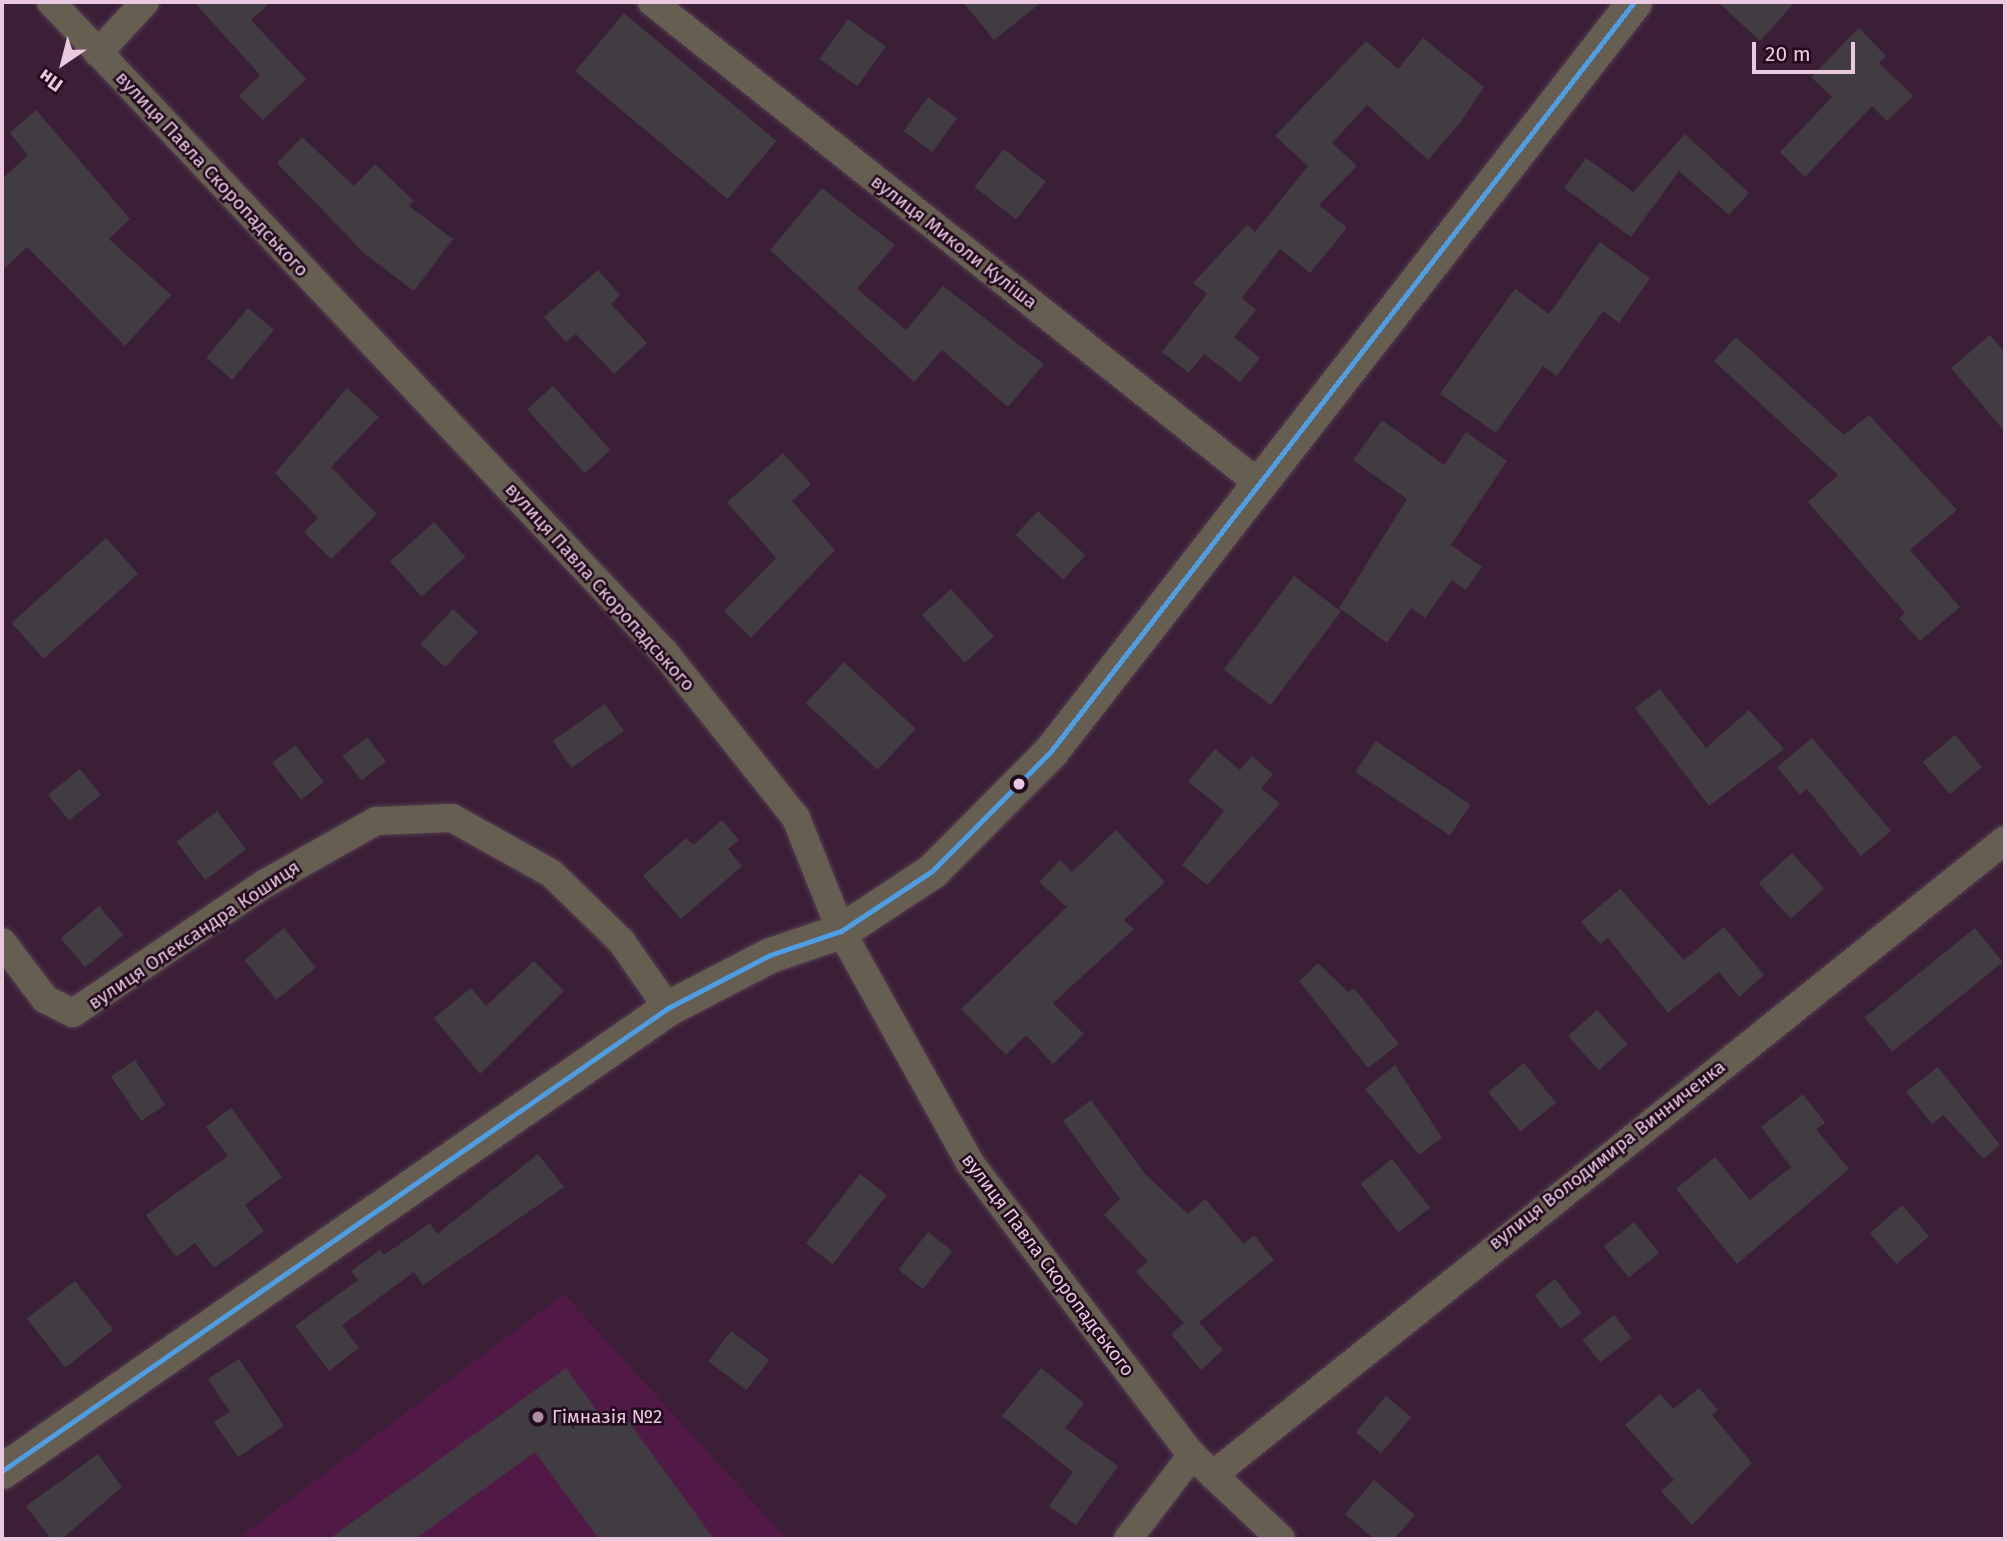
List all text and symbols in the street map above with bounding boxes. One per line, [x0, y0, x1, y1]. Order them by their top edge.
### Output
north arrow [28, 28, 98, 98]
scale bar [1755, 28, 1858, 72]
text: 20 m [1765, 41, 1811, 67]
text: Пн [34, 64, 67, 97]
street label: вулиця Павла Скоропадського [111, 67, 313, 281]
street label: вулиця Миколи Куліша [866, 170, 1042, 314]
street label: вулиця Павла Скоропадського [500, 478, 700, 696]
unlabelled marker [1012, 777, 1026, 791]
street label: вулиця Олександра Кошиця [84, 856, 304, 1014]
street label: вулиця Володимира Винниченка [1484, 1055, 1730, 1255]
street label: вулиця Павла Скоропадського [957, 1149, 1139, 1381]
place label: Гімназія №2 [552, 1406, 662, 1428]
marker: Гімназія №2 [530, 1409, 546, 1425]

